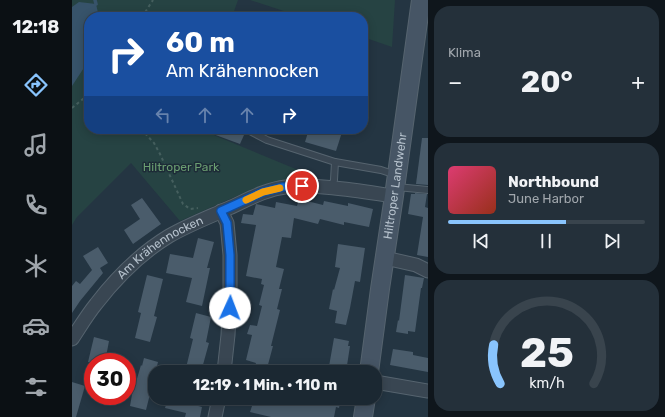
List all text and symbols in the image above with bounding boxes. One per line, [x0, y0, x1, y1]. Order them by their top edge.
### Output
text: 12:18 [12, 16, 60, 38]
text: 60 m [166, 26, 235, 59]
icon: right [100, 28, 152, 80]
text: Klima [448, 45, 481, 60]
text: Am Krähennocken [166, 60, 319, 82]
text: 20° [521, 64, 573, 100]
text: − [448, 69, 462, 96]
text: + [631, 69, 645, 96]
icon: directions [22, 71, 50, 99]
icon: left [152, 104, 174, 126]
icon: ahead [194, 104, 216, 126]
icon: ahead [236, 104, 258, 126]
icon: right [278, 104, 300, 126]
icon: music [22, 131, 50, 159]
street label: Hiltroper Landwehr [381, 131, 410, 240]
park label: Hiltroper Park [143, 160, 220, 174]
pin [285, 169, 319, 203]
text: Northbound [508, 173, 599, 191]
icon: arrive [291, 175, 313, 197]
icon: phone [22, 191, 50, 219]
text: June Harbor [508, 191, 584, 206]
street label: Am Krähennocken [114, 213, 205, 282]
icon: previous [470, 230, 492, 252]
icon: pause [535, 230, 557, 252]
icon: next [601, 230, 623, 252]
icon: climate [22, 252, 50, 280]
position arrow [209, 287, 251, 329]
icon: car [22, 312, 50, 340]
text: 25 [520, 327, 573, 376]
speed limit sign: 30 [84, 353, 136, 405]
icon: filters [22, 373, 50, 401]
text: km/h [529, 374, 564, 391]
text: 12:19 · 1 Min. · 110 m [193, 376, 337, 394]

